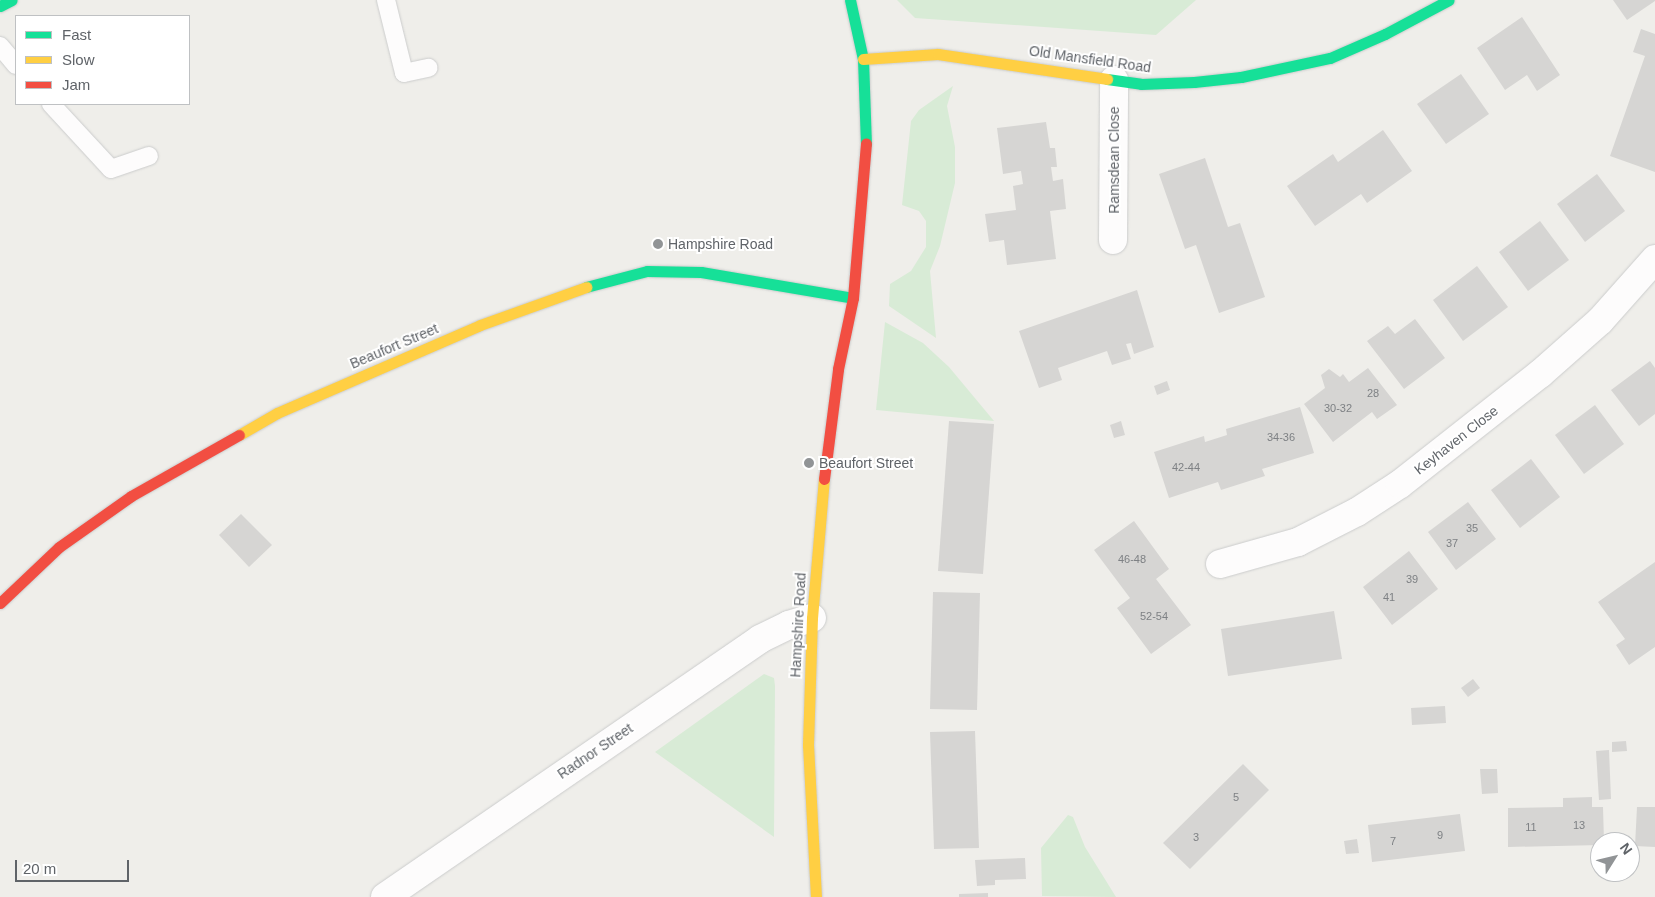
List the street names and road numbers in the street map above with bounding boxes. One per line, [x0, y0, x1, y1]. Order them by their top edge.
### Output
street label: Old Mansfield Road [1028, 42, 1152, 76]
street label: Ramsdean Close [1106, 106, 1122, 214]
street label: Beaufort Street [347, 320, 441, 372]
street label: Keyhaven Close [1411, 402, 1501, 478]
street label: Hampshire Road [787, 572, 809, 678]
street label: Radnor Street [554, 720, 636, 782]

